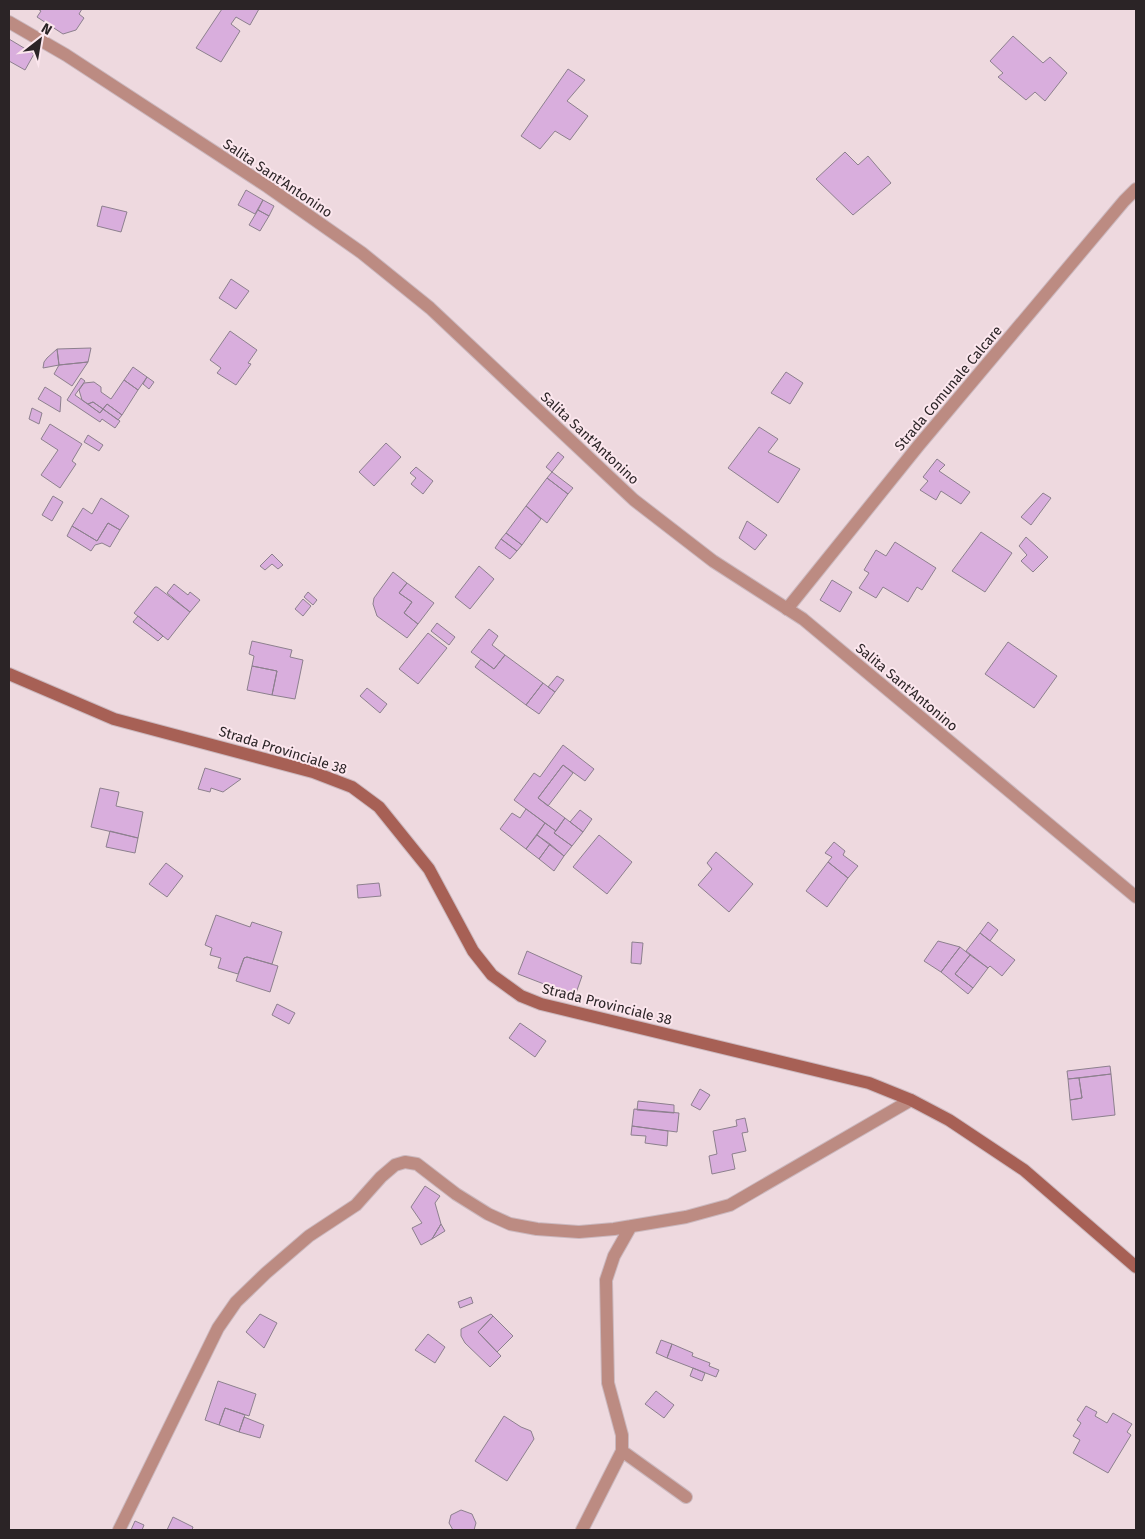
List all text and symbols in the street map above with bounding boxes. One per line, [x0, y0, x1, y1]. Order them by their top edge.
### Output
north arrow [15, 15, 65, 65]
text: N [38, 20, 55, 39]
street label: Salita Sant'Antonino [220, 136, 336, 221]
street label: Strada Comunale Calcare [891, 322, 1006, 454]
street label: Salita Sant'Antonino [537, 388, 642, 488]
street label: Salita Sant'Antonino [852, 640, 961, 735]
street label: Strada Provinciale 38 [217, 723, 349, 778]
street label: Strada Provinciale 38 [540, 980, 674, 1029]

